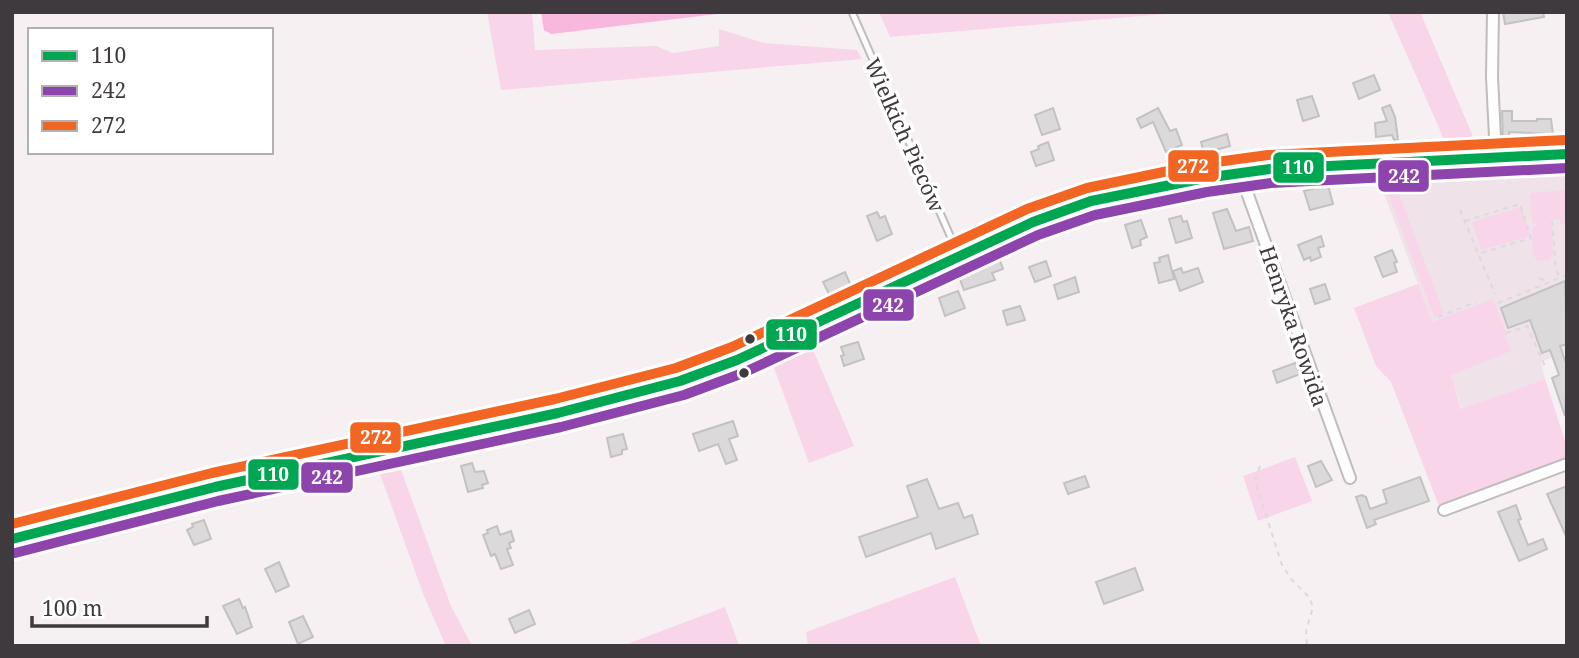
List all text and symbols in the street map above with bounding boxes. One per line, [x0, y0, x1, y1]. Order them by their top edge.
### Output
legend [28, 28, 273, 154]
text: 110 [91, 41, 126, 69]
street label: Wielkich Pieców [858, 54, 952, 217]
text: 242 [91, 76, 126, 104]
text: 272 [91, 111, 126, 139]
line badge: 272 [1167, 149, 1220, 183]
line badge: 110 [1272, 151, 1325, 184]
text: 272 [1177, 153, 1209, 179]
text: 110 [1282, 154, 1314, 180]
line badge: 242 [1377, 159, 1430, 193]
text: 242 [1388, 163, 1420, 189]
street label: Henryka Rowida [1253, 242, 1335, 410]
line badge: 242 [862, 288, 915, 322]
text: 242 [872, 292, 904, 318]
line badge: 110 [765, 318, 818, 351]
text: 110 [775, 321, 807, 347]
unlabelled marker [743, 332, 757, 346]
unlabelled marker [737, 366, 751, 380]
line badge: 272 [349, 421, 402, 454]
text: 272 [360, 424, 392, 450]
line badge: 110 [247, 458, 300, 491]
text: 110 [257, 461, 289, 487]
line badge: 242 [300, 461, 354, 494]
text: 242 [311, 464, 343, 490]
scale bar [32, 584, 206, 628]
text: 100 m [42, 594, 103, 622]

